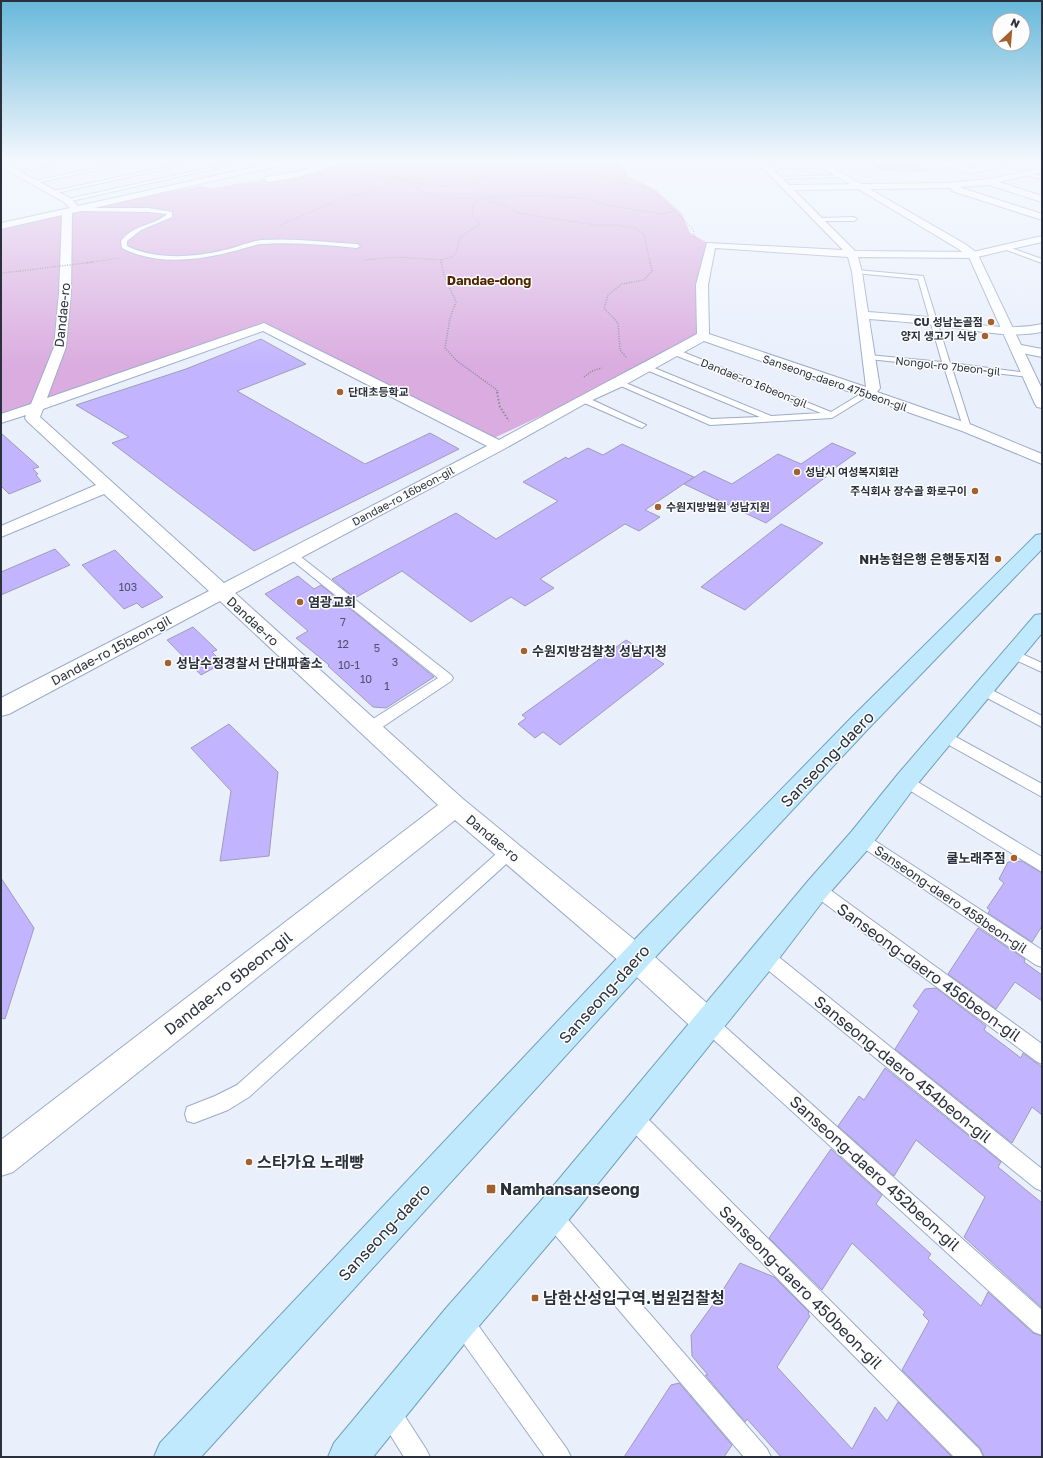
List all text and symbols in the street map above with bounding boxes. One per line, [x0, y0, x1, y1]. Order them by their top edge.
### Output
north arrow [991, 12, 1031, 52]
text: N [1009, 15, 1022, 30]
district label: Dandae-dong [447, 272, 531, 288]
street label: Dandae-ro [51, 282, 73, 348]
place label: CU 성남논골점 [914, 315, 983, 328]
marker: CU 성남논골점 [986, 317, 996, 327]
place label: 양지 생고기 식당 [901, 329, 977, 342]
marker: 양지 생고기 식당 [980, 331, 990, 341]
street label: Sanseong-daero 475beon-gil [761, 352, 910, 414]
street label: Nongol-ro 7beon-gil [895, 354, 1002, 378]
street label: Dandae-ro 16beon-gil [699, 355, 810, 410]
place label: 단대초등학교 [348, 385, 409, 398]
marker: 단대초등학교 [335, 387, 345, 397]
street label: Dandae-ro 16beon-gil [350, 463, 456, 528]
place label: 성남시 여성복지회관 [805, 465, 899, 478]
marker: 성남시 여성복지회관 [792, 467, 802, 477]
place label: 주식회사 장수골 화로구이 [850, 484, 967, 497]
marker: 주식회사 장수골 화로구이 [970, 486, 980, 496]
place label: 수원지방법원 성남지원 [666, 500, 770, 513]
marker: 수원지방법원 성남지원 [653, 502, 663, 512]
place label: NH농협은행 은행동지점 [859, 551, 990, 567]
marker: NH농협은행 은행동지점 [993, 554, 1003, 564]
house number: 103 [119, 580, 137, 593]
street label: Dandae-ro [224, 593, 282, 649]
place label: 염광교회 [308, 594, 356, 610]
marker: 염광교회 [295, 597, 305, 607]
street label: Dandae-ro 15beon-gil [48, 611, 174, 689]
house number: 7 [340, 615, 346, 628]
house number: 12 [337, 637, 349, 650]
house number: 5 [374, 641, 380, 654]
place label: 수원지방검찰청 성남지청 [532, 643, 667, 659]
marker: 수원지방검찰청 성남지청 [519, 646, 529, 656]
place label: 성남수정경찰서 단대파출소 [176, 655, 323, 671]
house number: 3 [392, 655, 398, 668]
marker: 성남수정경찰서 단대파출소 [163, 658, 173, 668]
house number: 10-1 [338, 658, 360, 671]
house number: 10 [360, 672, 372, 685]
house number: 1 [384, 679, 390, 692]
street label: Sanseong-daero [776, 707, 878, 811]
street label: Dandae-ro [463, 811, 523, 865]
street label: Sanseong-daero 458beon-gil [871, 842, 1031, 956]
place label: 쿨노래주점 [946, 850, 1006, 866]
marker: 쿨노래주점 [1009, 853, 1019, 863]
street label: Sanseong-daero 456beon-gil [833, 898, 1025, 1046]
street label: Dandae-ro 5beon-gil [160, 927, 296, 1039]
street label: Sanseong-daero [554, 940, 654, 1048]
street label: Sanseong-daero 454beon-gil [810, 991, 996, 1147]
street label: Sanseong-daero 452beon-gil [786, 1091, 964, 1255]
place label: 스타가요 노래빵 [257, 1152, 364, 1172]
marker: 스타가요 노래빵 [244, 1157, 254, 1167]
street label: Sanseong-daero [334, 1179, 434, 1285]
place label: Namhansanseong [500, 1179, 640, 1199]
marker: Namhansanseong [485, 1183, 497, 1195]
street label: Sanseong-daero 450beon-gil [715, 1201, 887, 1373]
place label: 남한산성입구역.법원검찰청 [543, 1288, 725, 1308]
marker: 남한산성입구역.법원검찰청 [530, 1293, 540, 1303]

